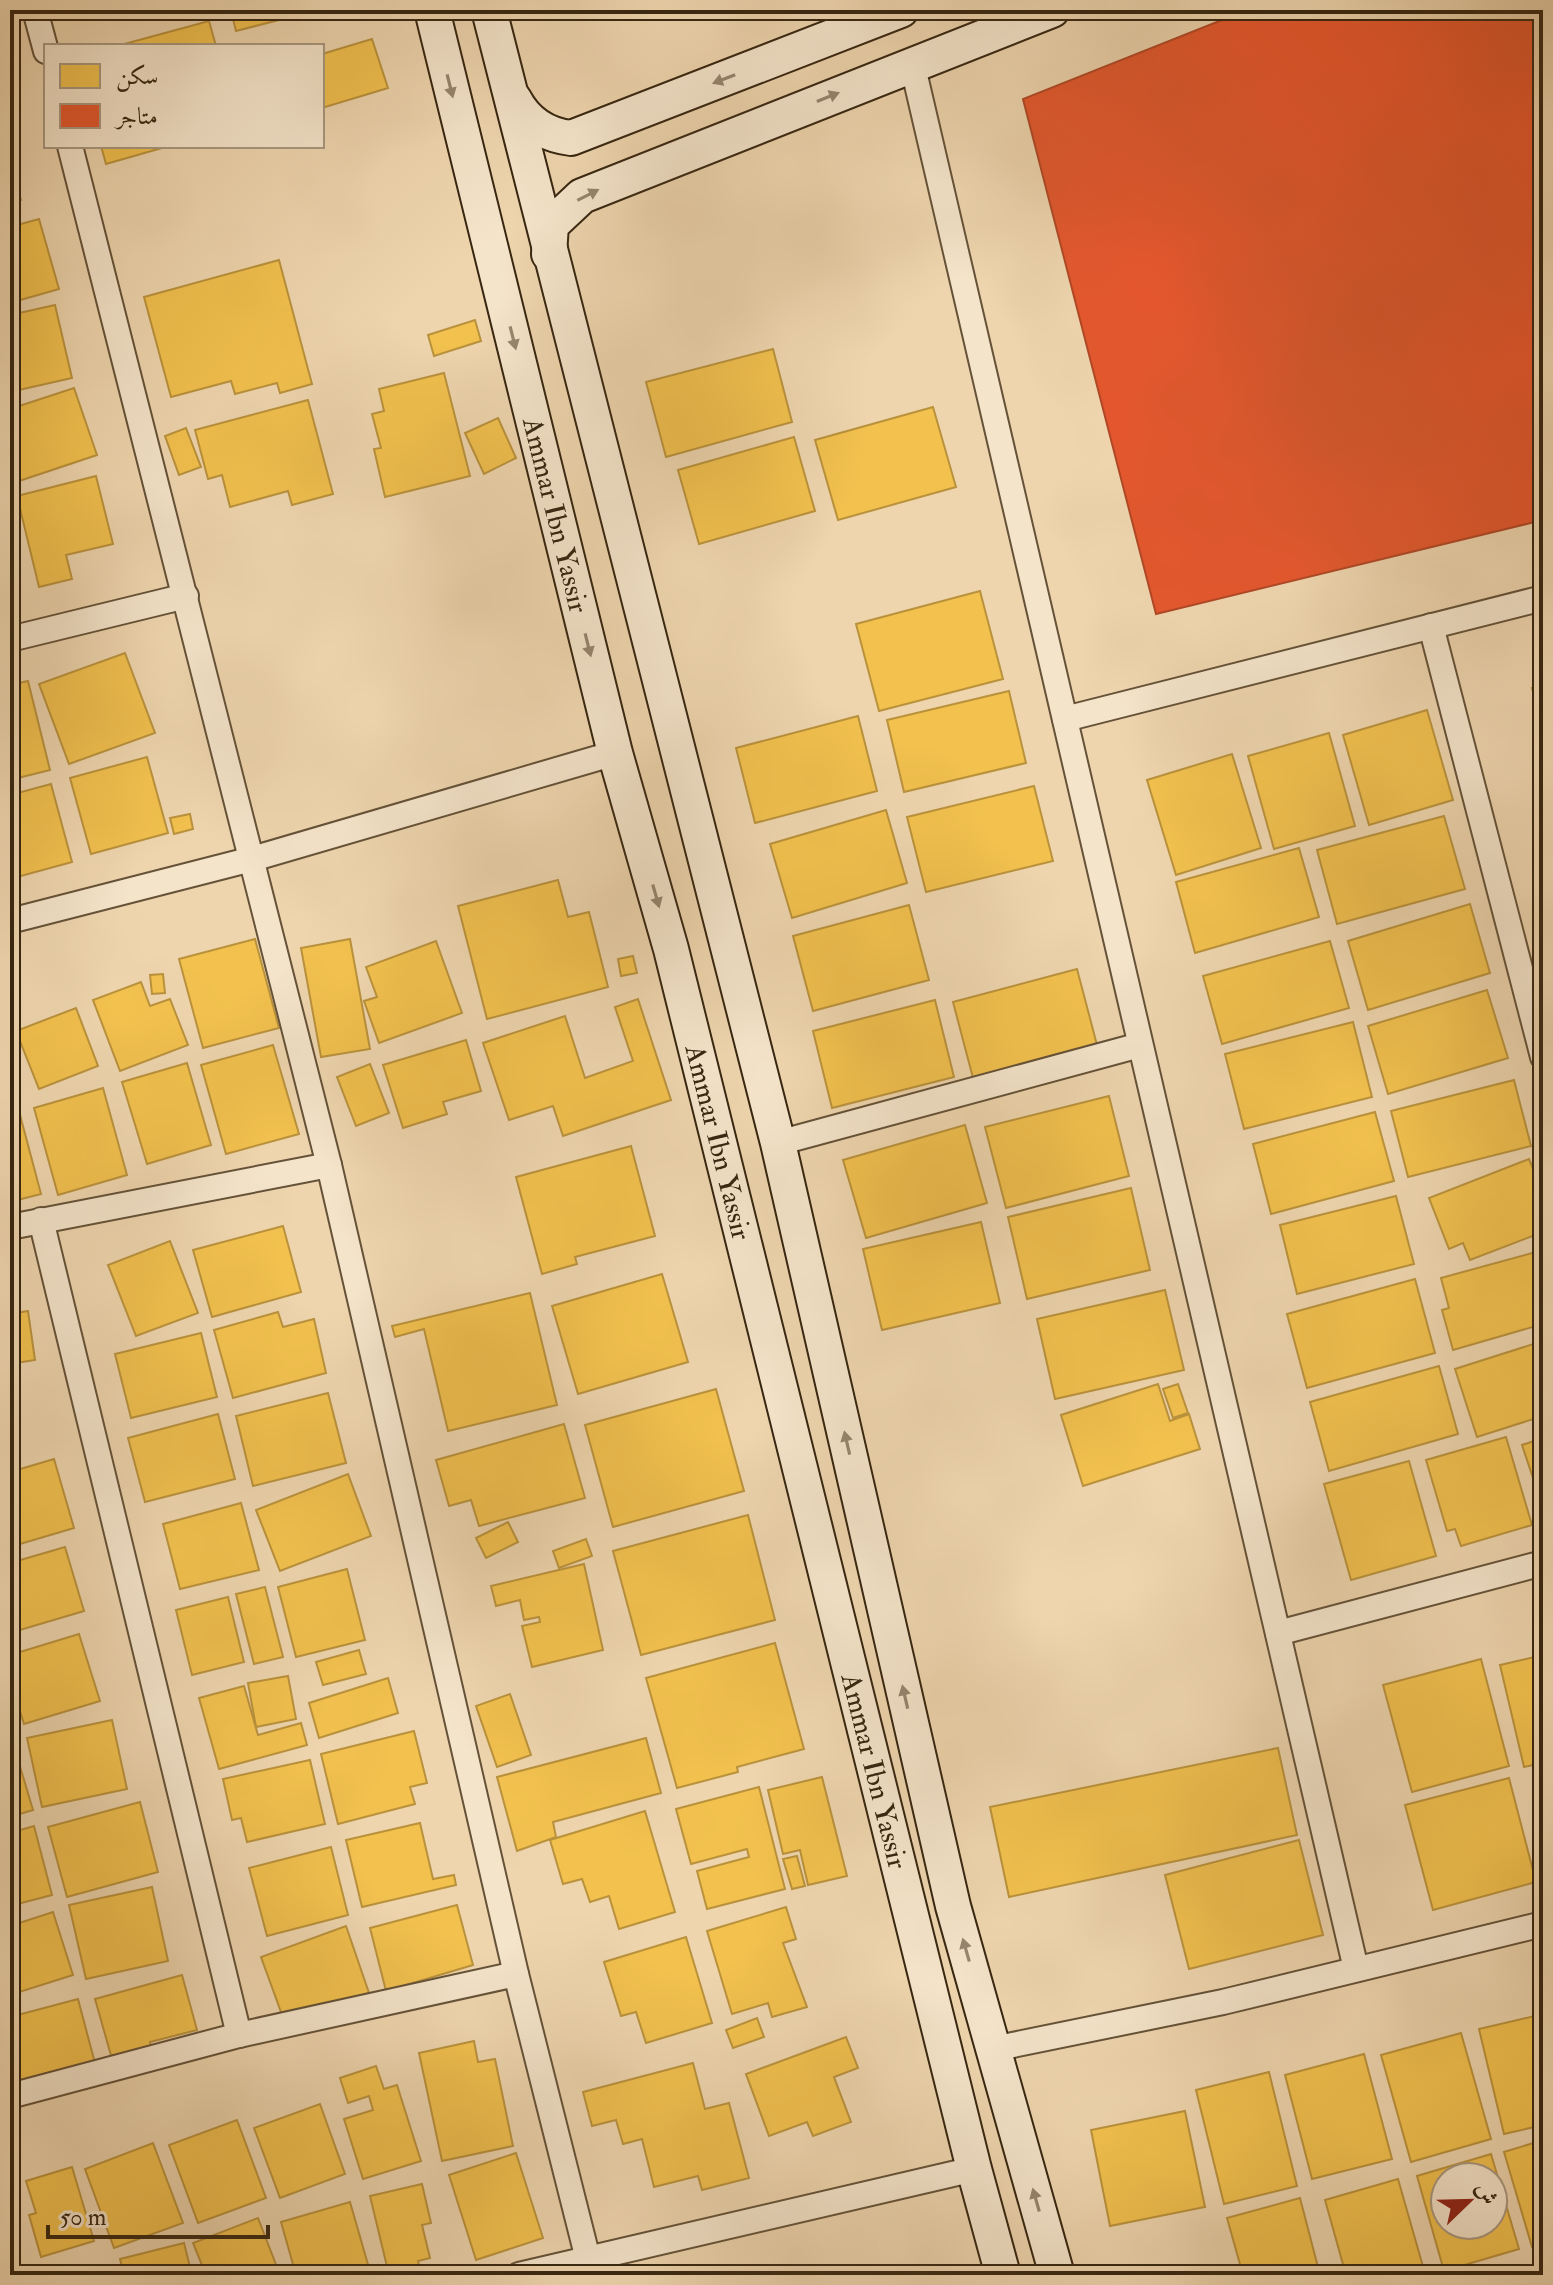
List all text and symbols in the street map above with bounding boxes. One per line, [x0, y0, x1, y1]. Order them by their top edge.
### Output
legend [44, 44, 324, 148]
text: سكن [116, 61, 159, 92]
one-way arrow [445, 73, 457, 98]
one-way arrow [712, 73, 736, 86]
one-way arrow [816, 90, 840, 103]
text: متاجر [113, 101, 158, 132]
one-way arrow [577, 188, 600, 202]
one-way arrow [507, 326, 519, 351]
street label: Ammar Ibn Yassir [514, 413, 596, 617]
one-way arrow [583, 633, 595, 658]
one-way arrow [650, 884, 663, 908]
street label: Ammar Ibn Yassir [676, 1040, 759, 1244]
one-way arrow [840, 1431, 853, 1456]
street label: Ammar Ibn Yassir [832, 1669, 915, 1873]
one-way arrow [898, 1684, 911, 1709]
one-way arrow [959, 1937, 971, 1962]
north arrow [1429, 2161, 1509, 2241]
text: ش [1469, 2178, 1504, 2209]
one-way arrow [1029, 2187, 1042, 2211]
scale bar [48, 2189, 268, 2239]
text: 50 m [60, 2202, 107, 2233]

